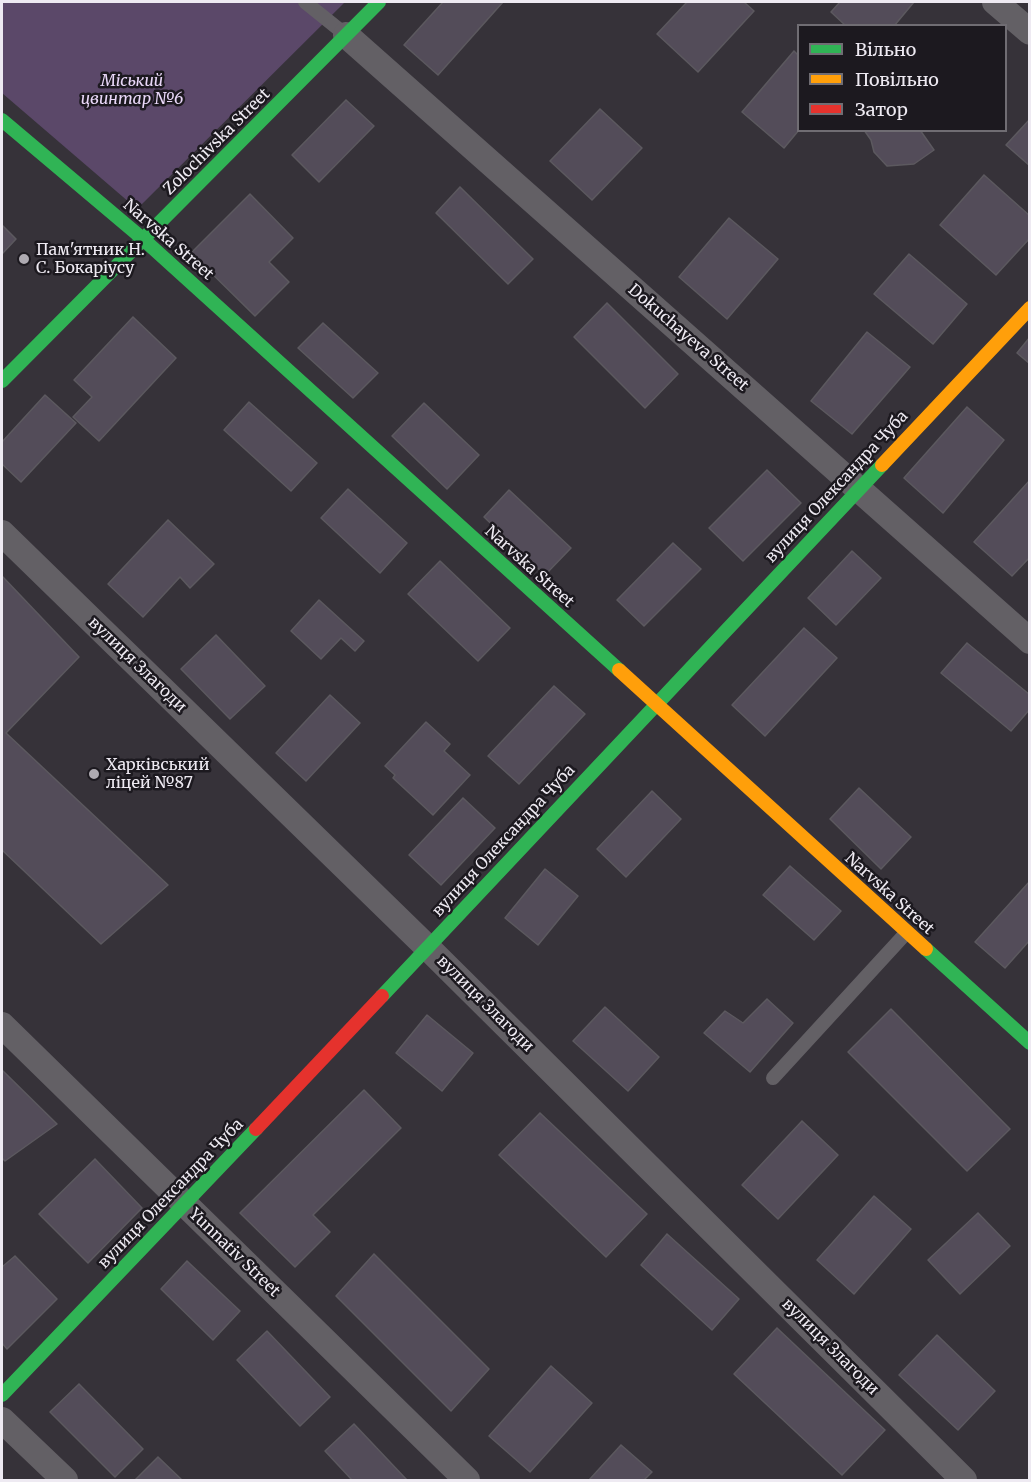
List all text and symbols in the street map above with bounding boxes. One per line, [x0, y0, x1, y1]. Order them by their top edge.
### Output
legend [797, 24, 1007, 132]
text: Вільно [855, 38, 916, 61]
text: Повільно [855, 68, 939, 91]
park label: Міський цвинтар №6 [81, 71, 183, 109]
street label: Zolochivska Street [160, 85, 274, 199]
text: Затор [855, 98, 908, 121]
street label: Narvska Street [119, 196, 217, 284]
place label: Пам'ятник Н. С. Бокаріусу [36, 240, 145, 278]
marker: Пам'ятник Н. С. Бокаріусу [17, 252, 31, 266]
street label: Dokuchayeva Street [624, 281, 752, 395]
street label: вулиця Олександра Чуба [762, 407, 912, 567]
street label: Narvska Street [481, 522, 577, 612]
street label: вулиця Злагоди [84, 613, 190, 717]
place label: Харківський ліцей №87 [106, 755, 209, 793]
street label: вулиця Олександра Чуба [429, 761, 579, 921]
marker: Харківський ліцей №87 [87, 767, 101, 781]
street label: Narvska Street [841, 849, 937, 939]
street label: вулиця Злагоди [433, 952, 537, 1056]
street label: вулиця Олександра Чуба [94, 1115, 248, 1273]
street label: Yunnativ Street [185, 1205, 283, 1301]
street label: вулиця Злагоди [778, 1295, 882, 1399]

